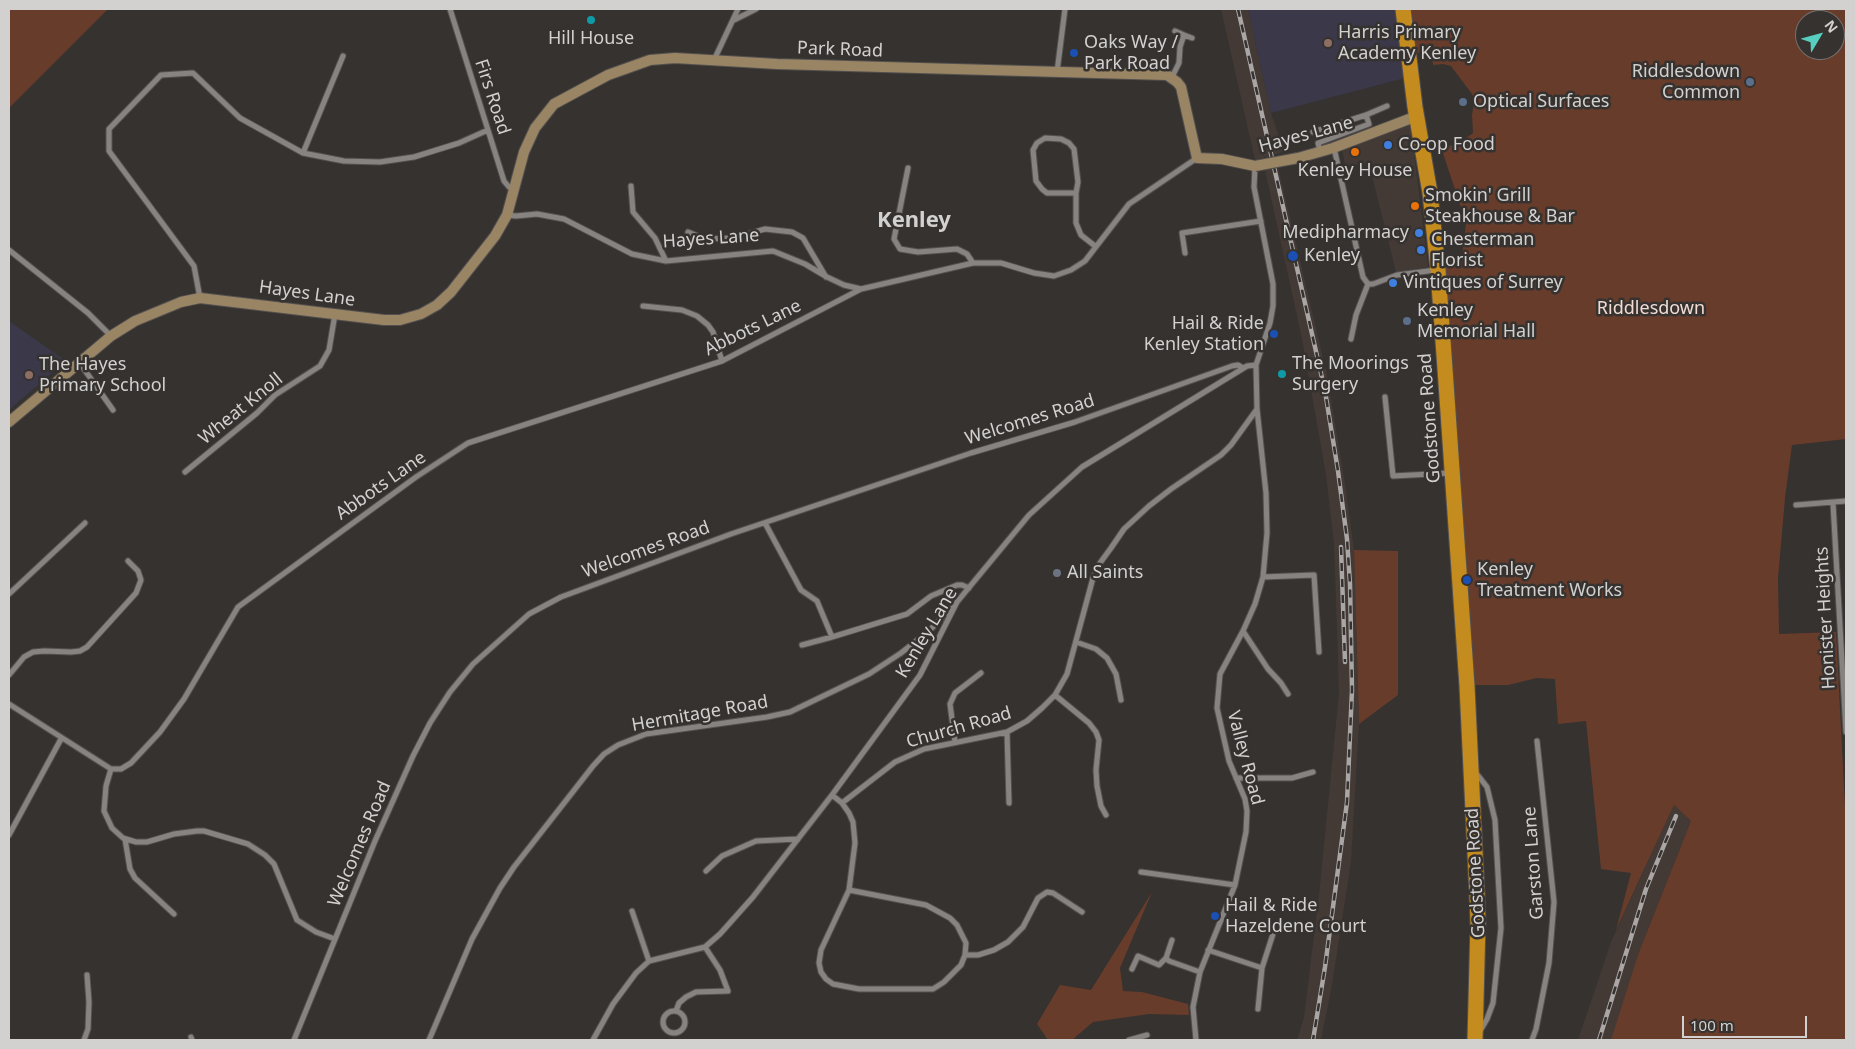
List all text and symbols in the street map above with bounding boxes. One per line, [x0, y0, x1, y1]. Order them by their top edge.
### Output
north arrow [1795, 10, 1845, 60]
marker: Hill House [585, 14, 597, 26]
text: N [1821, 16, 1843, 37]
place label: Harris Primary Academy Kenley [1338, 22, 1476, 64]
place label: Hill House [548, 28, 634, 50]
place label: Oaks Way / Park Road [1084, 32, 1178, 74]
marker: Harris Primary Academy Kenley [1322, 37, 1334, 49]
street label: Park Road [797, 38, 883, 62]
marker: Oaks Way / Park Road [1068, 47, 1080, 59]
street label: Firs Road [470, 57, 514, 137]
place label: Riddlesdown Common [1632, 61, 1740, 104]
marker: Riddlesdown Common [1744, 76, 1756, 88]
place label: Optical Surfaces [1473, 91, 1609, 113]
marker: Optical Surfaces [1457, 96, 1469, 108]
street label: Hayes Lane [1256, 112, 1356, 158]
place label: Co-op Food [1398, 134, 1495, 156]
marker: Co-op Food [1382, 139, 1394, 151]
marker: Kenley House [1349, 146, 1361, 158]
place label: Kenley House [1298, 160, 1412, 182]
place label: Smokin' Grill Steakhouse & Bar [1425, 185, 1575, 228]
marker: Smokin' Grill Steakhouse & Bar [1409, 200, 1421, 212]
district label: Kenley [877, 208, 951, 234]
place label: Medipharmacy [1282, 222, 1409, 244]
street label: Hayes Lane [662, 225, 760, 253]
marker: Medipharmacy [1413, 227, 1425, 239]
place label: Chesterman Florist [1431, 229, 1534, 272]
marker: Chesterman Florist [1415, 244, 1427, 256]
place label: Kenley [1304, 245, 1360, 267]
marker: Kenley [1286, 249, 1300, 263]
place label: Vintiques of Surrey [1403, 272, 1563, 294]
street label: Hayes Lane [258, 277, 356, 311]
marker: Vintiques of Surrey [1387, 277, 1399, 289]
street label: Abbots Lane [701, 295, 805, 361]
park label: Riddlesdown [1597, 298, 1705, 320]
place label: Kenley Memorial Hall [1417, 300, 1535, 342]
place label: Hail & Ride Kenley Station [1144, 313, 1264, 356]
marker: Kenley Memorial Hall [1401, 315, 1413, 327]
marker: Hail & Ride Kenley Station [1268, 328, 1280, 340]
street label: Godstone Road [1415, 352, 1445, 484]
place label: The Moorings Surgery [1292, 353, 1409, 396]
place label: The Hayes Primary School [39, 354, 166, 396]
marker: The Moorings Surgery [1276, 368, 1288, 380]
marker: The Hayes Primary School [23, 369, 35, 381]
street label: Wheat Knoll [195, 369, 287, 449]
street label: Welcomes Road [963, 390, 1097, 450]
street label: Abbots Lane [332, 447, 430, 525]
street label: Welcomes Road [579, 517, 713, 583]
street label: Honister Heights [1811, 546, 1841, 690]
place label: Kenley Treatment Works [1477, 559, 1622, 602]
place label: All Saints [1067, 562, 1143, 584]
marker: All Saints [1051, 567, 1063, 579]
marker: Kenley Treatment Works [1461, 574, 1473, 586]
street label: Kenley Lane [892, 584, 962, 682]
street label: Hermitage Road [630, 691, 770, 737]
street label: Church Road [904, 703, 1014, 753]
street label: Valley Road [1222, 708, 1268, 808]
street label: Welcomes Road [324, 778, 396, 910]
street label: Garston Lane [1519, 806, 1549, 920]
street label: Godstone Road [1462, 807, 1490, 939]
place label: Hail & Ride Hazeldene Court [1225, 895, 1366, 938]
marker: Hail & Ride Hazeldene Court [1209, 910, 1221, 922]
scale bar [1685, 1006, 1810, 1038]
text: 100 m [1690, 1015, 1734, 1035]

